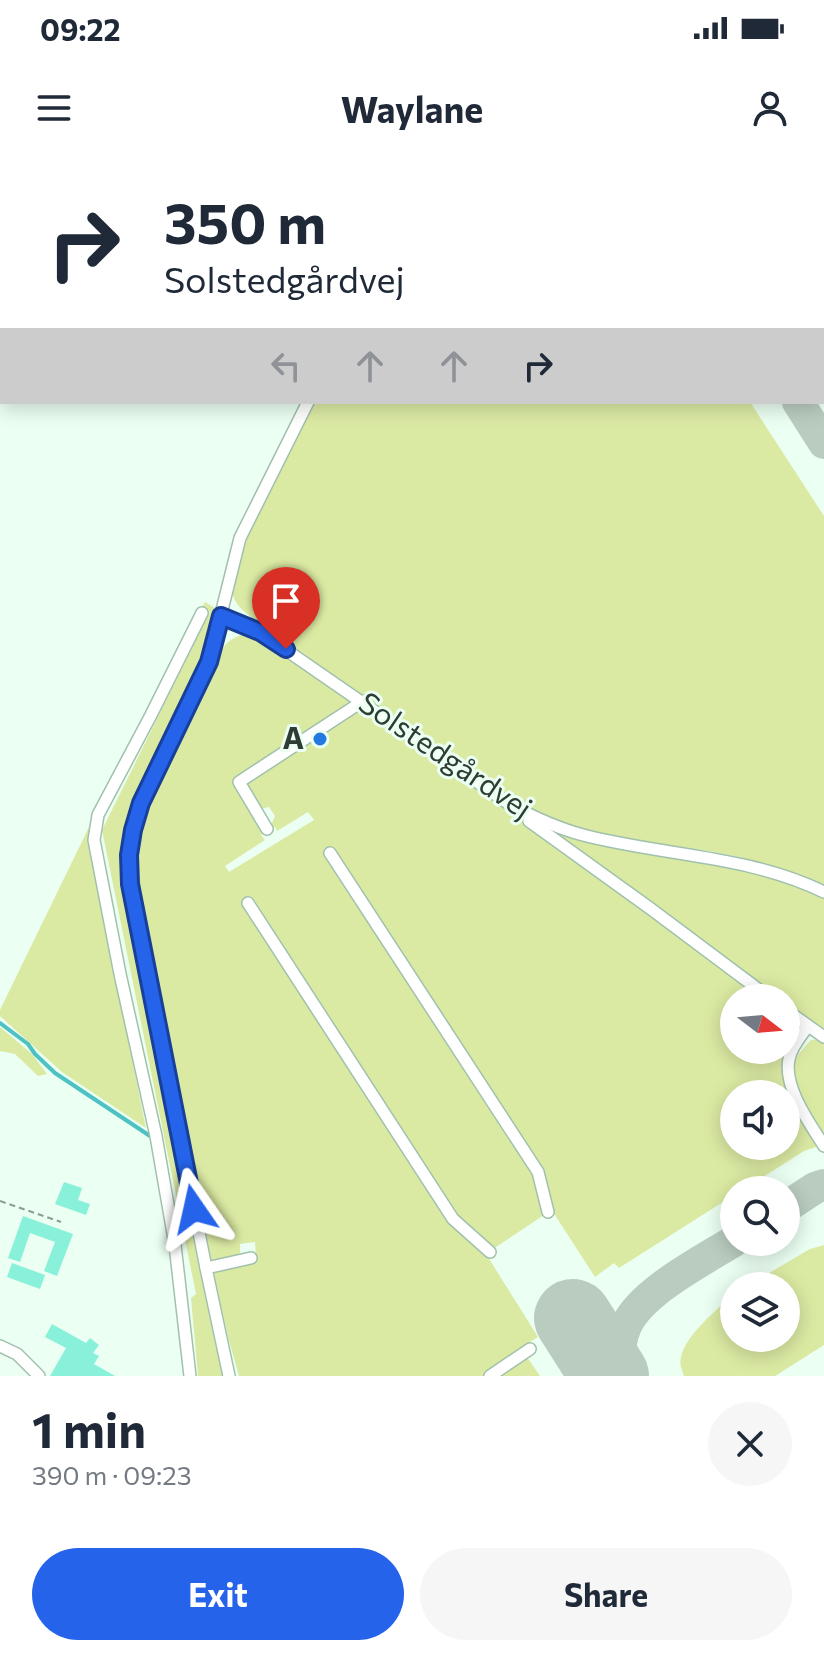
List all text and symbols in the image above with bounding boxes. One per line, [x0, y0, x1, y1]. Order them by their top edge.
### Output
text: 09:22 [40, 10, 121, 47]
icon: menu [32, 86, 76, 130]
text: Waylane [341, 86, 483, 130]
icon: person [748, 86, 792, 130]
text: 350 m [164, 187, 326, 256]
icon: right [32, 192, 136, 296]
text: Solstedgårdvej [164, 256, 405, 300]
icon: left [264, 344, 308, 388]
icon: ahead [348, 344, 392, 388]
icon: ahead [432, 344, 476, 388]
icon: right [516, 344, 560, 388]
pin [252, 567, 320, 649]
icon: arrive [264, 579, 308, 623]
street label: Solstedgårdvej [353, 682, 540, 825]
place label: A [282, 718, 304, 755]
marker: A [311, 730, 329, 748]
north arrow [720, 984, 800, 1064]
map controls [720, 984, 800, 1352]
button: sound [720, 1080, 800, 1160]
position arrow [152, 1167, 236, 1251]
button: search [720, 1176, 800, 1256]
button: layers [720, 1272, 800, 1352]
text: 1 min [32, 1399, 146, 1458]
button: close [708, 1402, 792, 1486]
text: 390 m · 09:23 [32, 1459, 191, 1490]
button: Exit [32, 1548, 404, 1640]
button: Share [420, 1548, 792, 1640]

